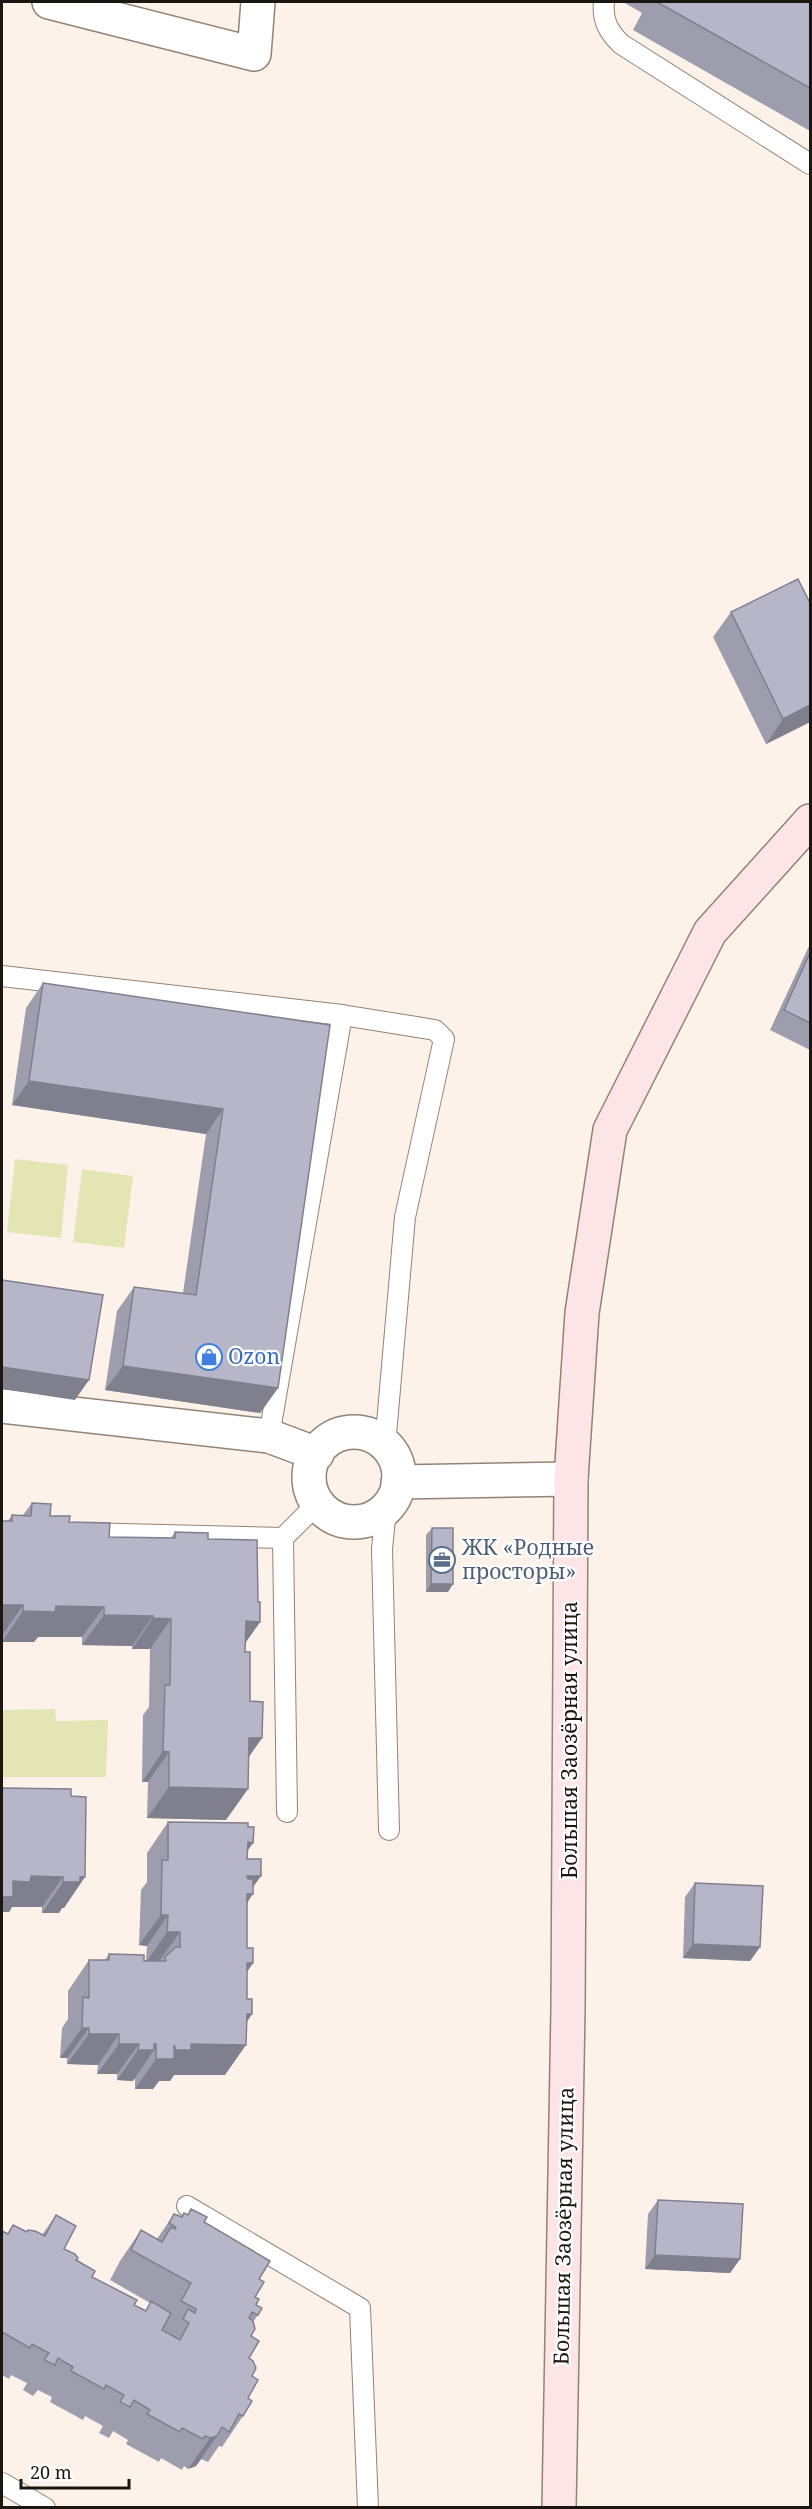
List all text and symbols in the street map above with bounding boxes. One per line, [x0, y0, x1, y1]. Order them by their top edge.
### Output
shop icon: Ozon [194, 1342, 224, 1372]
place label: Ozon [228, 1342, 280, 1370]
place label: ЖК «Родные просторы» [461, 1533, 594, 1585]
office icon: ЖК «Родные просторы» [427, 1545, 457, 1575]
street label: Большая Заозёрная улица [555, 1601, 583, 1879]
street label: Большая Заозёрная улица [547, 2087, 579, 2365]
scale bar [21, 2452, 129, 2490]
text: 20 m [30, 2460, 72, 2484]

